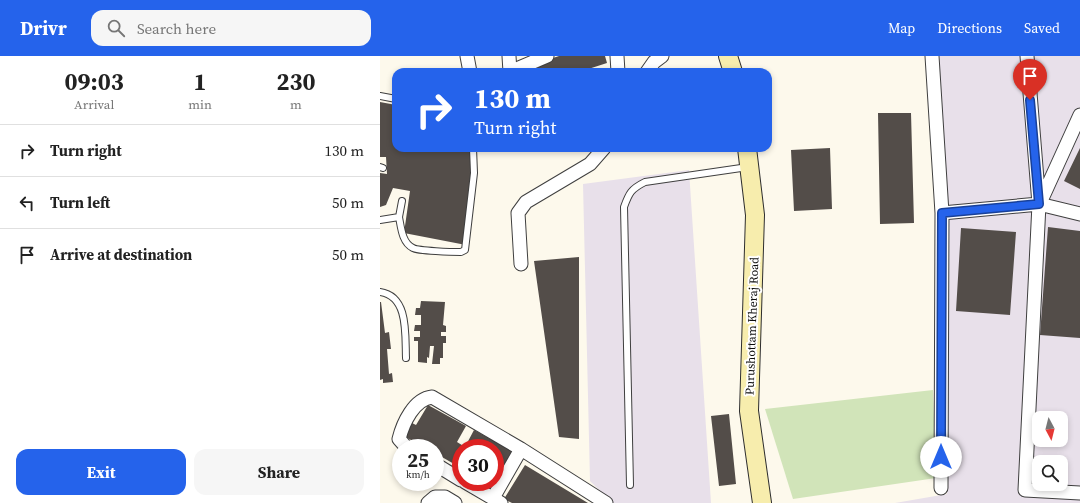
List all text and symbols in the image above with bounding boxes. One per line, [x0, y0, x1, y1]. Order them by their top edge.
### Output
search box [91, 10, 371, 46]
text: Drivr [20, 15, 67, 41]
icon: search [105, 17, 127, 39]
text: Search here [137, 18, 216, 39]
text: Map [888, 18, 915, 38]
text: Directions [937, 18, 1002, 38]
text: Saved [1024, 18, 1060, 38]
pin [1013, 59, 1047, 100]
text: 09:03 [65, 65, 124, 98]
text: 1 [194, 65, 207, 98]
text: 230 [276, 65, 315, 98]
icon: arrive [1019, 65, 1041, 87]
text: 130 m [474, 79, 551, 117]
icon: right [408, 84, 460, 136]
text: Arrival [74, 96, 114, 113]
text: min [188, 96, 212, 113]
text: m [290, 96, 302, 113]
text: Turn right [474, 115, 556, 140]
icon: right [16, 140, 38, 162]
text: Turn right [50, 140, 122, 161]
text: 130 m [324, 140, 364, 161]
icon: left [16, 192, 38, 214]
text: Turn left [50, 192, 110, 213]
text: 50 m [332, 192, 364, 213]
icon: arrive [16, 244, 38, 266]
text: Arrive at destination [50, 244, 192, 265]
text: 50 m [332, 244, 364, 265]
street label: Purushottam Kheraj Road [742, 256, 762, 395]
north arrow [1032, 411, 1068, 447]
map controls [1032, 411, 1068, 491]
position arrow [920, 436, 962, 478]
speed limit sign: 30 [452, 439, 504, 491]
text: 25 [407, 446, 429, 474]
button: Exit [16, 449, 186, 495]
button: Share [194, 449, 364, 495]
button: search [1032, 455, 1068, 491]
text: km/h [406, 468, 430, 481]

